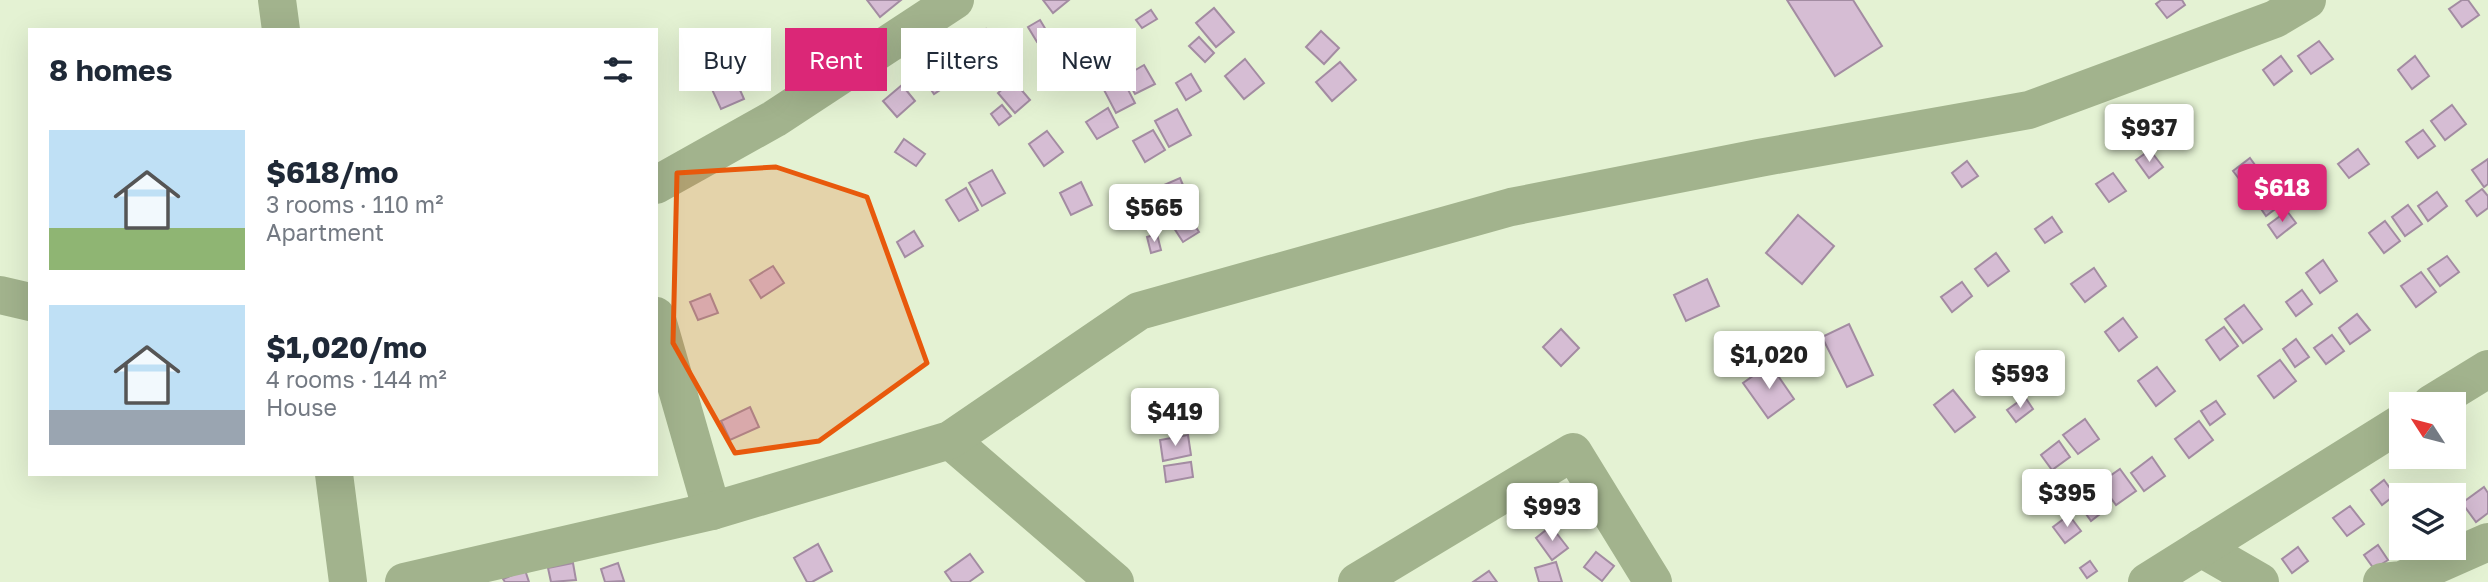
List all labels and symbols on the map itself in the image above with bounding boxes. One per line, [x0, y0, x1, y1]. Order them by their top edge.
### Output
pin: $937 [2108, 104, 2190, 164]
pin: $618 [2241, 164, 2323, 224]
pin: $565 [1113, 184, 1195, 244]
pin: $1,020 [1712, 332, 1826, 391]
pin: $593 [1979, 350, 2061, 410]
pin: $419 [1134, 388, 1216, 448]
north arrow [2389, 392, 2466, 469]
pin: $395 [2026, 470, 2108, 529]
pin: $993 [1511, 484, 1593, 543]

